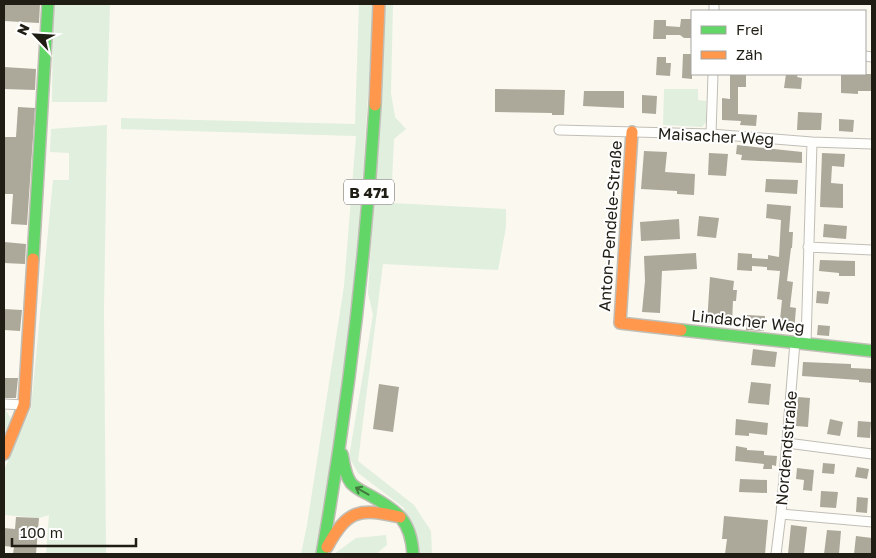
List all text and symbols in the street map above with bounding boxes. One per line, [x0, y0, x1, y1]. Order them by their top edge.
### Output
north arrow [10, 10, 60, 60]
legend [691, 10, 866, 75]
text: Frei [736, 20, 763, 38]
text: N [13, 21, 33, 38]
text: Zäh [736, 45, 763, 63]
street label: Maisacher Weg [657, 123, 775, 149]
street label: Anton-Pendele-Straße [594, 140, 626, 312]
road number: B 471 [344, 180, 394, 204]
street label: Lindacher Weg [690, 305, 806, 337]
street label: Nordendstraße [771, 390, 801, 506]
one-way arrow [355, 486, 370, 495]
scale bar [12, 516, 136, 548]
text: 100 m [20, 523, 63, 541]

